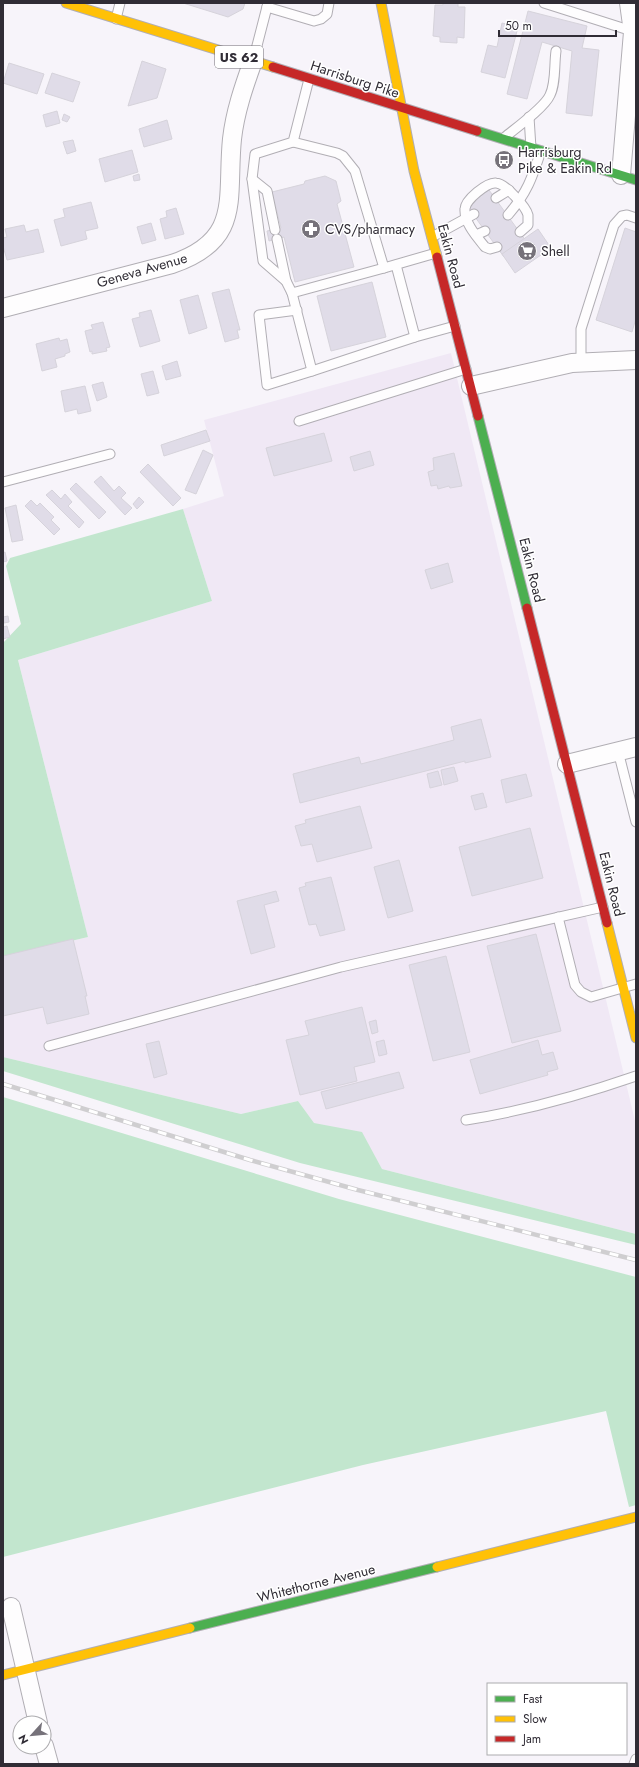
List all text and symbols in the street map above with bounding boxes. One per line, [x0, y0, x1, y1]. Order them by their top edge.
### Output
scale bar [499, 12, 616, 38]
text: 50 m [505, 17, 532, 35]
road number: US 62 [215, 46, 263, 68]
street label: Harrisburg Pike [308, 55, 402, 103]
place label: Harrisburg Pike & Eakin Rd [518, 142, 612, 178]
bus stop icon: Harrisburg Pike & Eakin Rd [493, 149, 515, 171]
pharmacy icon: CVS/pharmacy [300, 218, 322, 240]
place label: CVS/pharmacy [325, 219, 416, 239]
street label: Eakin Road [433, 222, 469, 290]
supermarket icon: Shell [516, 240, 538, 262]
place label: Shell [541, 241, 570, 261]
street label: Geneva Avenue [94, 248, 190, 292]
street label: Eakin Road [514, 536, 550, 604]
street label: Eakin Road [594, 850, 630, 918]
street label: Whitethorne Avenue [255, 1559, 377, 1607]
legend [487, 1683, 627, 1755]
text: Fast [523, 1690, 542, 1708]
text: Slow [523, 1710, 548, 1728]
north arrow [12, 1715, 52, 1755]
text: Jam [521, 1730, 541, 1748]
text: N [14, 1732, 32, 1747]

